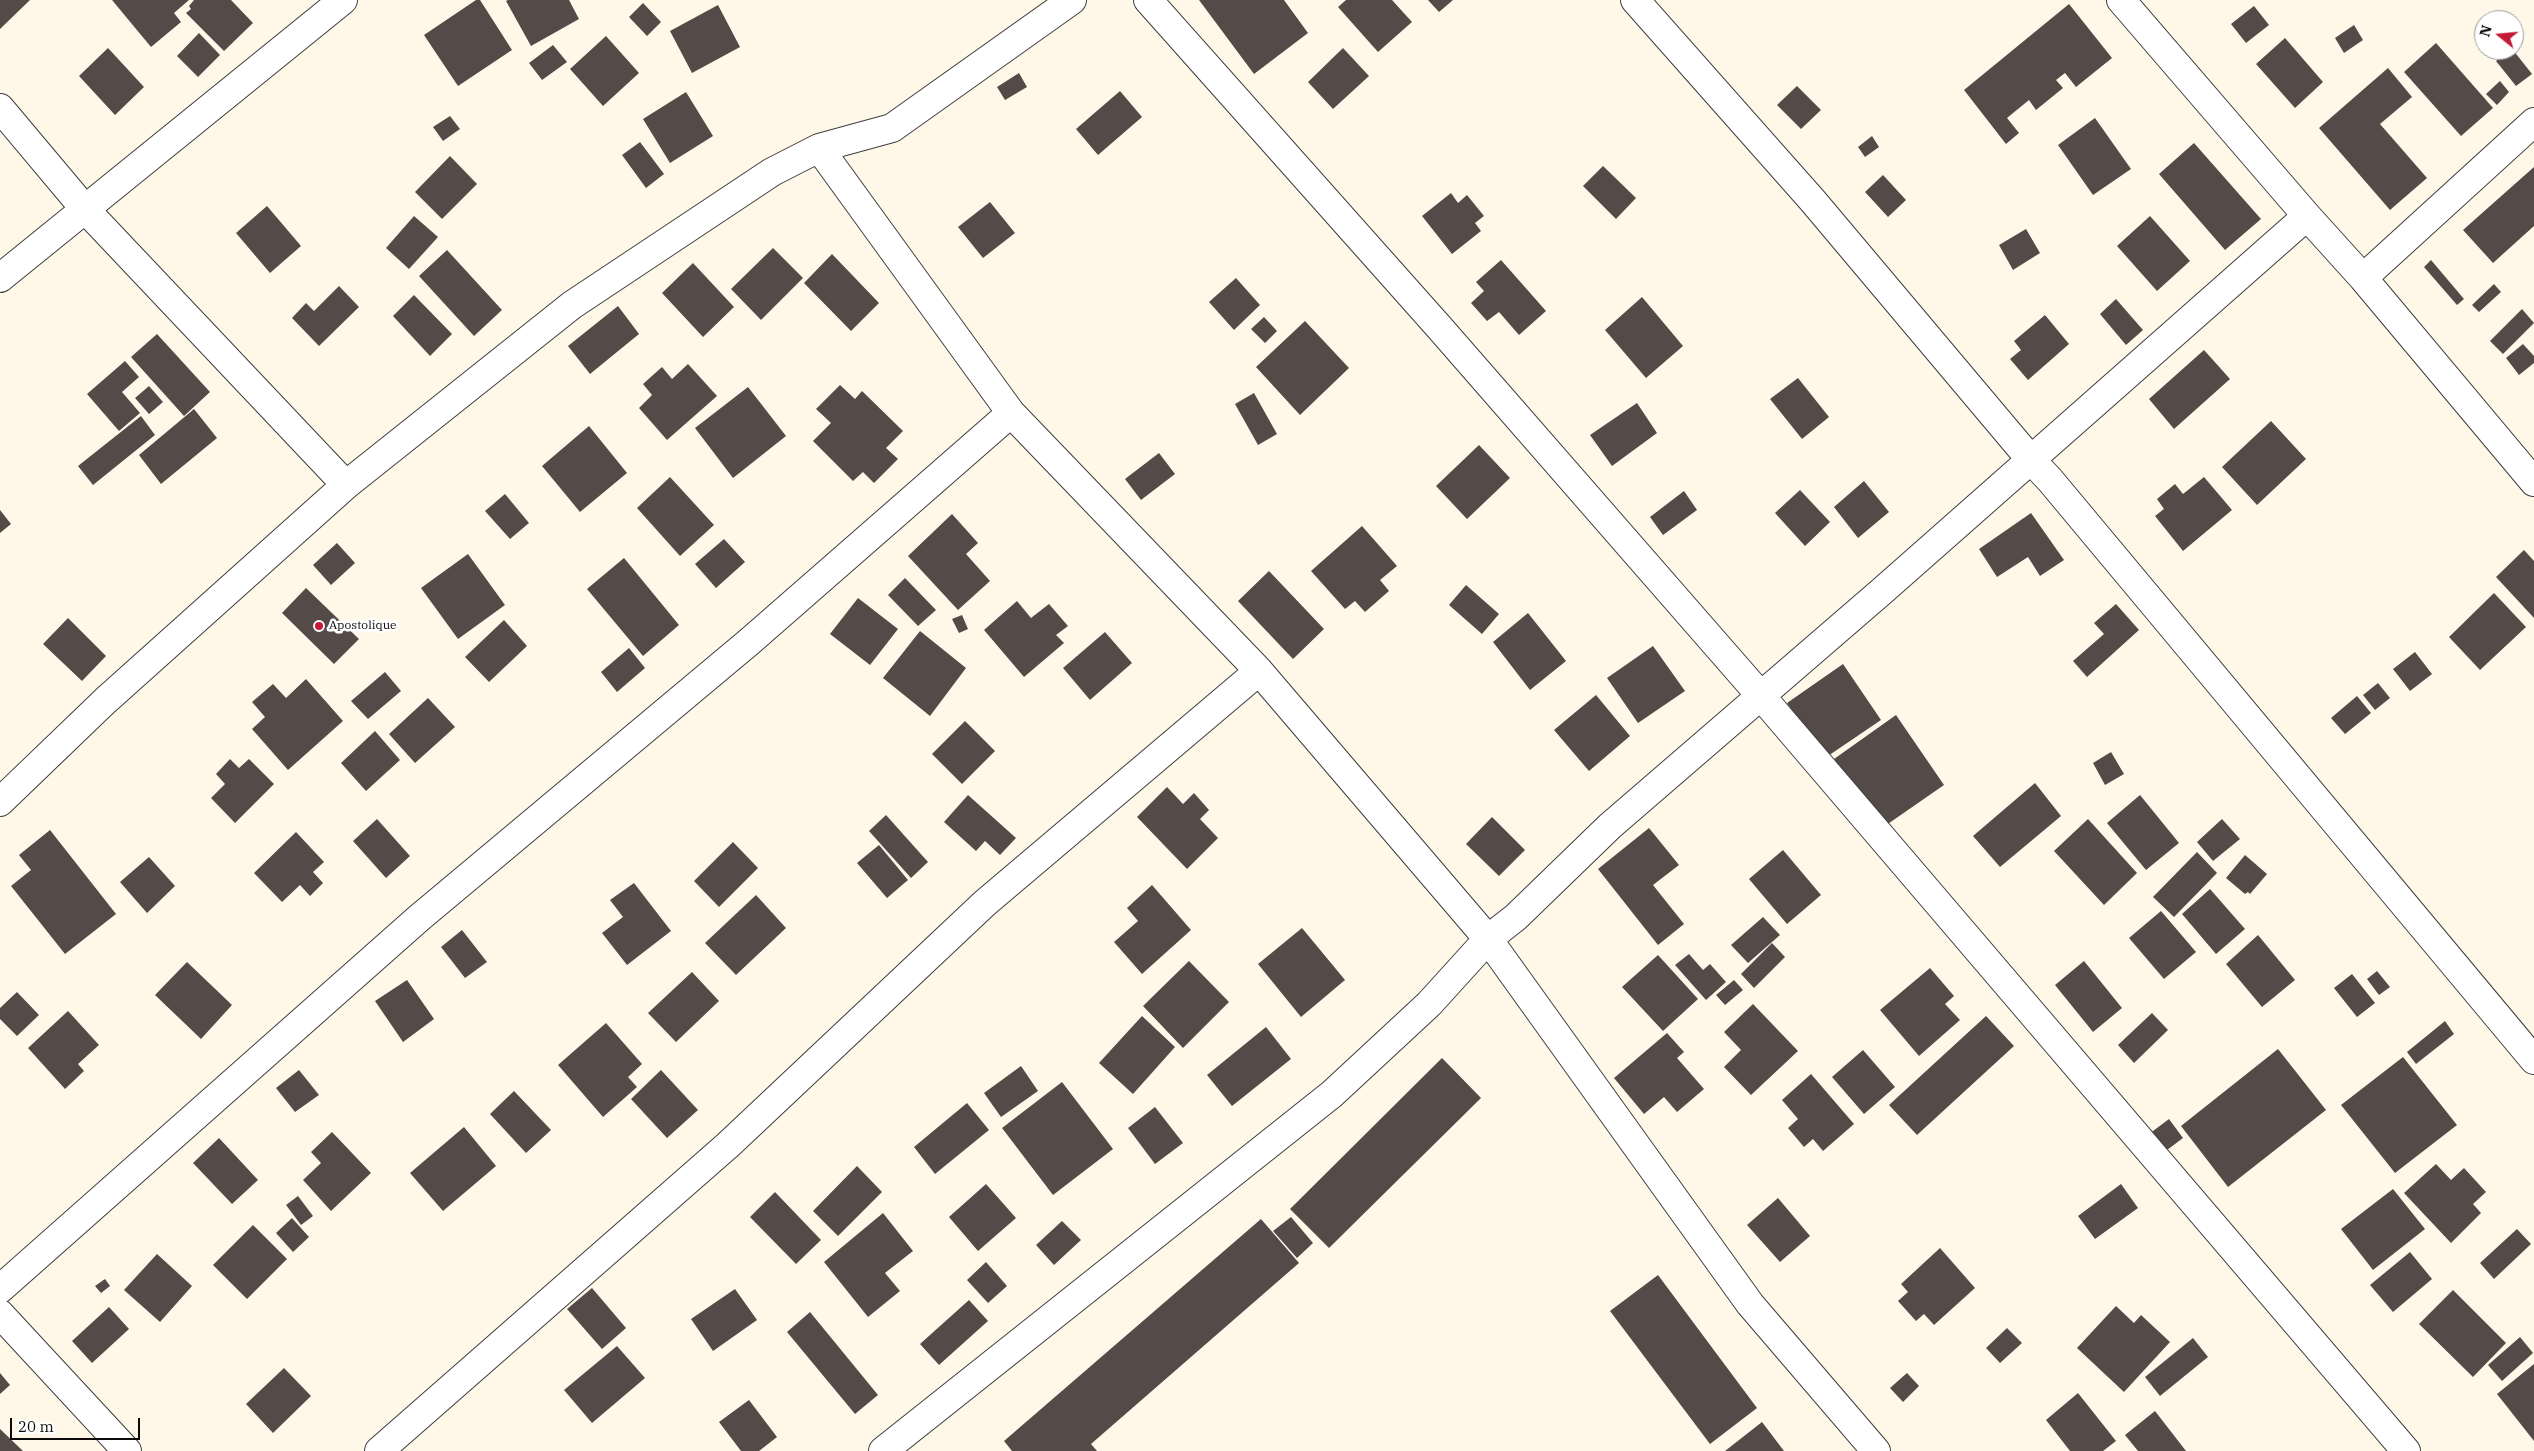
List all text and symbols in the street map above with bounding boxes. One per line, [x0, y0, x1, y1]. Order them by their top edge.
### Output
north arrow [2474, 10, 2524, 60]
text: N [2475, 23, 2496, 39]
place label: Apostolique [329, 619, 397, 633]
marker: Apostolique [313, 620, 325, 632]
scale bar [12, 1408, 142, 1440]
text: 20 m [18, 1417, 54, 1436]

